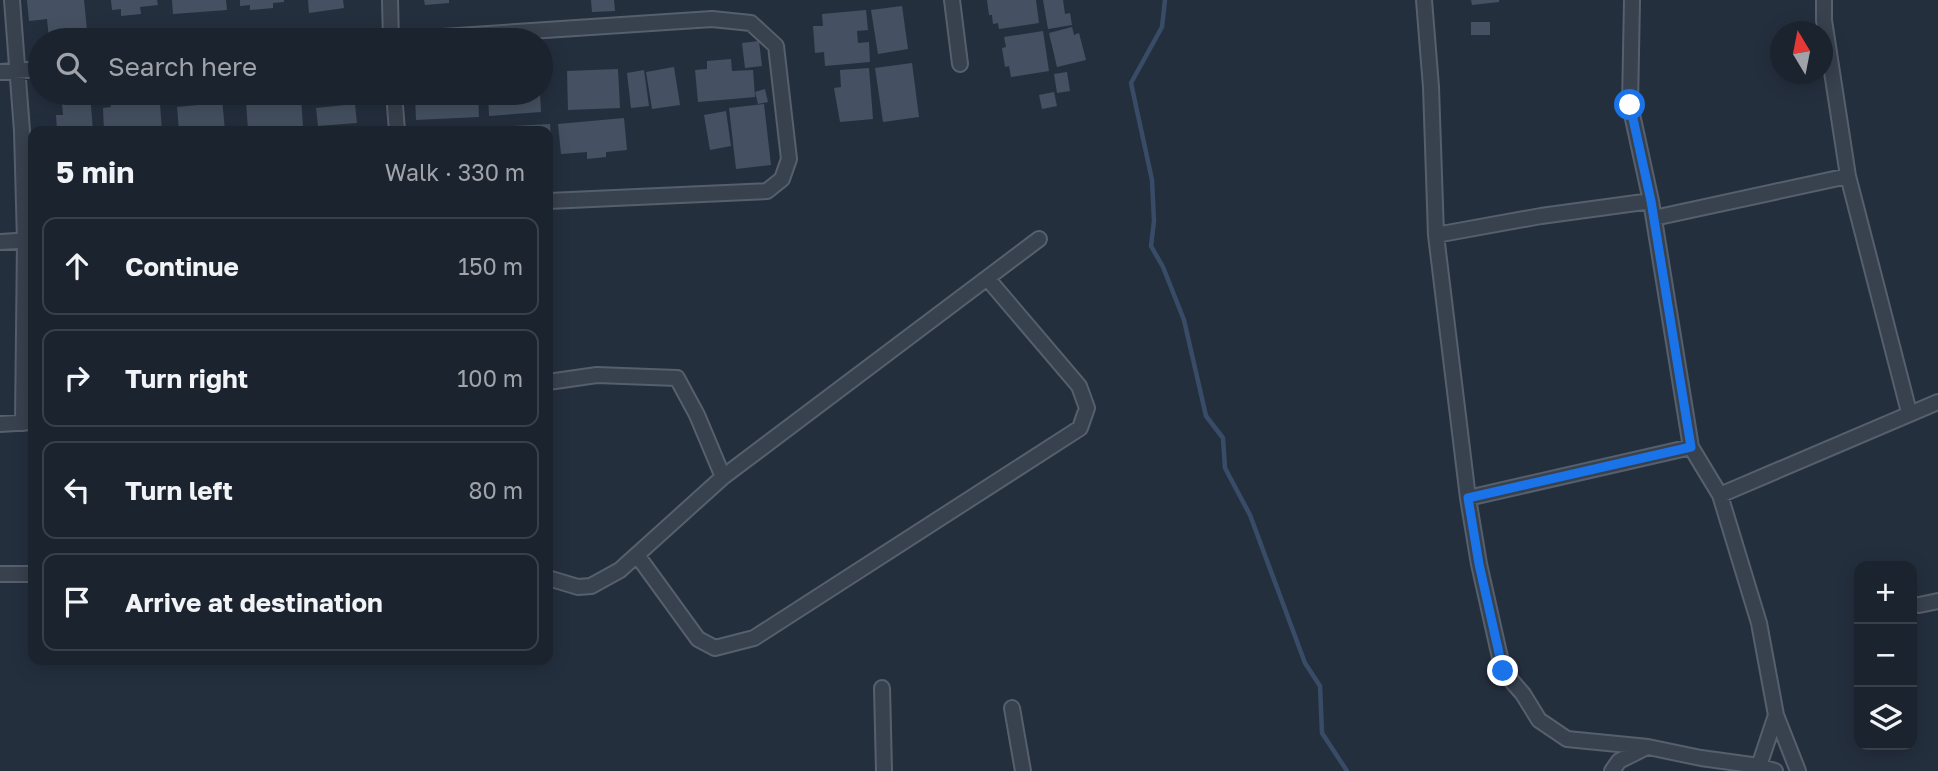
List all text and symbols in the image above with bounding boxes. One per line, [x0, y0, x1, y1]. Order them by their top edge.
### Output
north arrow [1770, 21, 1833, 84]
search box [28, 28, 553, 105]
icon: search [52, 48, 90, 86]
text: Search here [108, 51, 257, 82]
route start [1614, 89, 1645, 120]
text: 5 min [56, 154, 134, 190]
text: Walk · 330 m [385, 158, 525, 186]
icon: ahead [58, 247, 96, 285]
text: Continue [125, 251, 239, 282]
text: 150 m [458, 252, 523, 280]
icon: right [58, 359, 96, 397]
text: Turn right [125, 363, 248, 394]
text: 100 m [457, 364, 523, 392]
icon: left [58, 471, 96, 509]
text: Turn left [125, 475, 233, 506]
text: 80 m [469, 476, 523, 504]
map controls [1854, 561, 1917, 750]
button: + [1854, 561, 1917, 624]
icon: arrive [58, 583, 96, 621]
text: Arrive at destination [125, 587, 383, 618]
button: − [1854, 624, 1917, 687]
route end [1487, 655, 1518, 686]
button: layers [1854, 687, 1917, 750]

